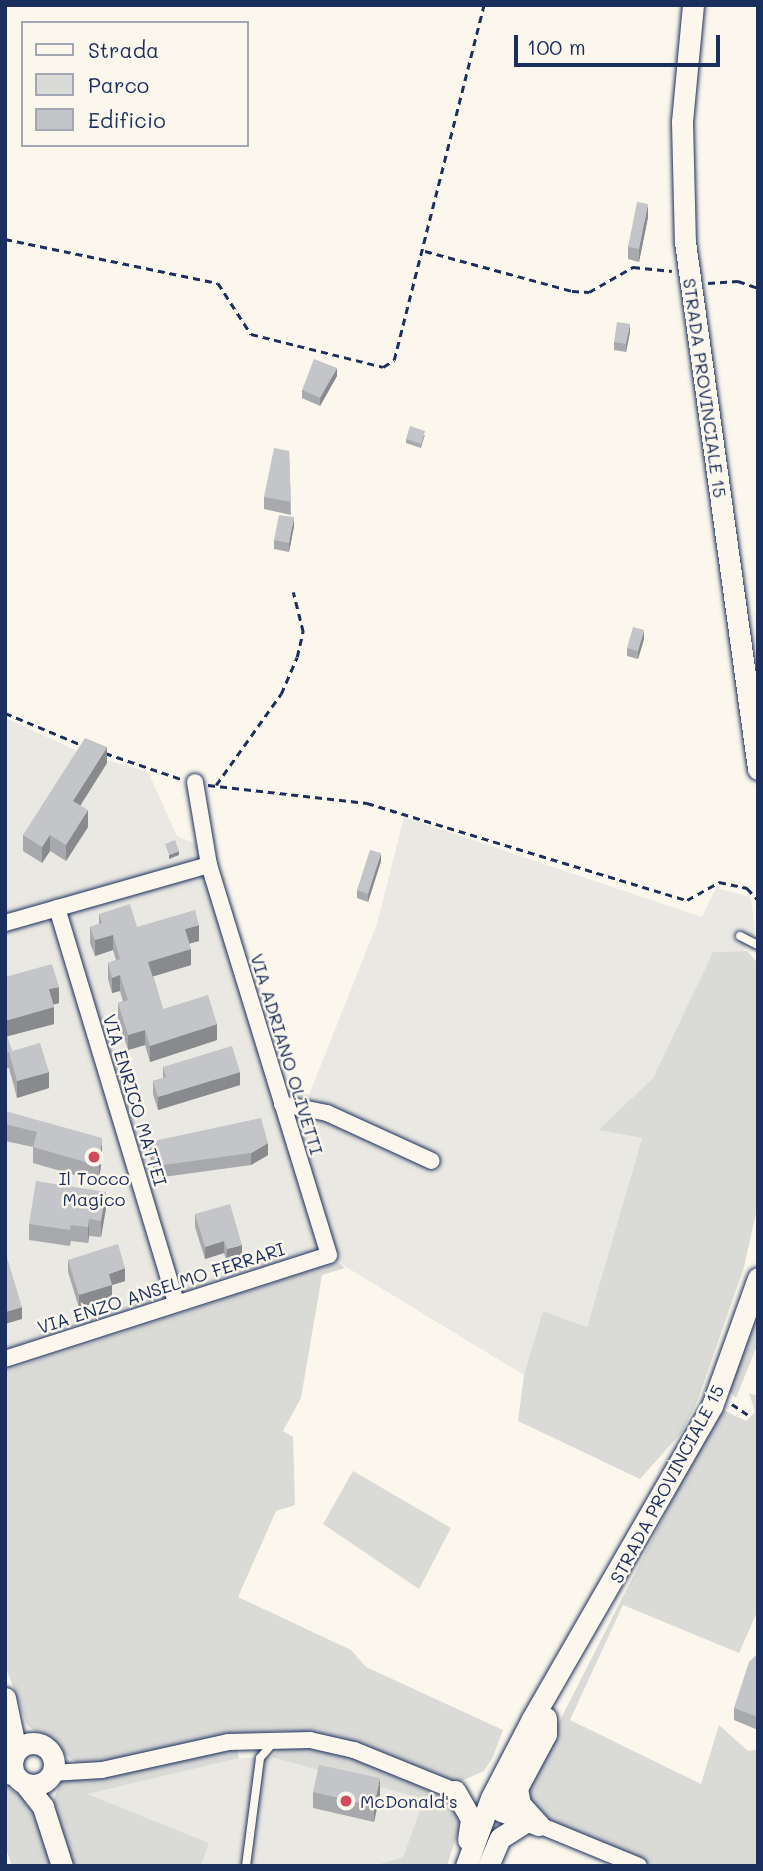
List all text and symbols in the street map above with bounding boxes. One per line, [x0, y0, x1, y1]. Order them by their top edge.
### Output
legend [21, 21, 248, 147]
scale bar [518, 21, 724, 65]
text: 100 m [527, 33, 586, 60]
text: Strada [88, 36, 159, 63]
text: Parco [88, 71, 149, 98]
text: Edificio [88, 106, 166, 133]
street label: STRADA PROVINCIALE 15 [679, 277, 731, 499]
street label: VIA ADRIANO OLIVETTI [246, 951, 328, 1157]
street label: VIA ENRICO MATTEI [99, 1011, 171, 1189]
marker: Il Tocco Magico [86, 1149, 102, 1165]
place label: Il Tocco Magico [59, 1168, 129, 1210]
street label: VIA ENZO ANSELMO FERRARI [35, 1238, 287, 1338]
street label: STRADA PROVINCIALE 15 [605, 1381, 729, 1587]
place label: McDonald's [360, 1790, 458, 1812]
marker: McDonald's [338, 1793, 354, 1809]

